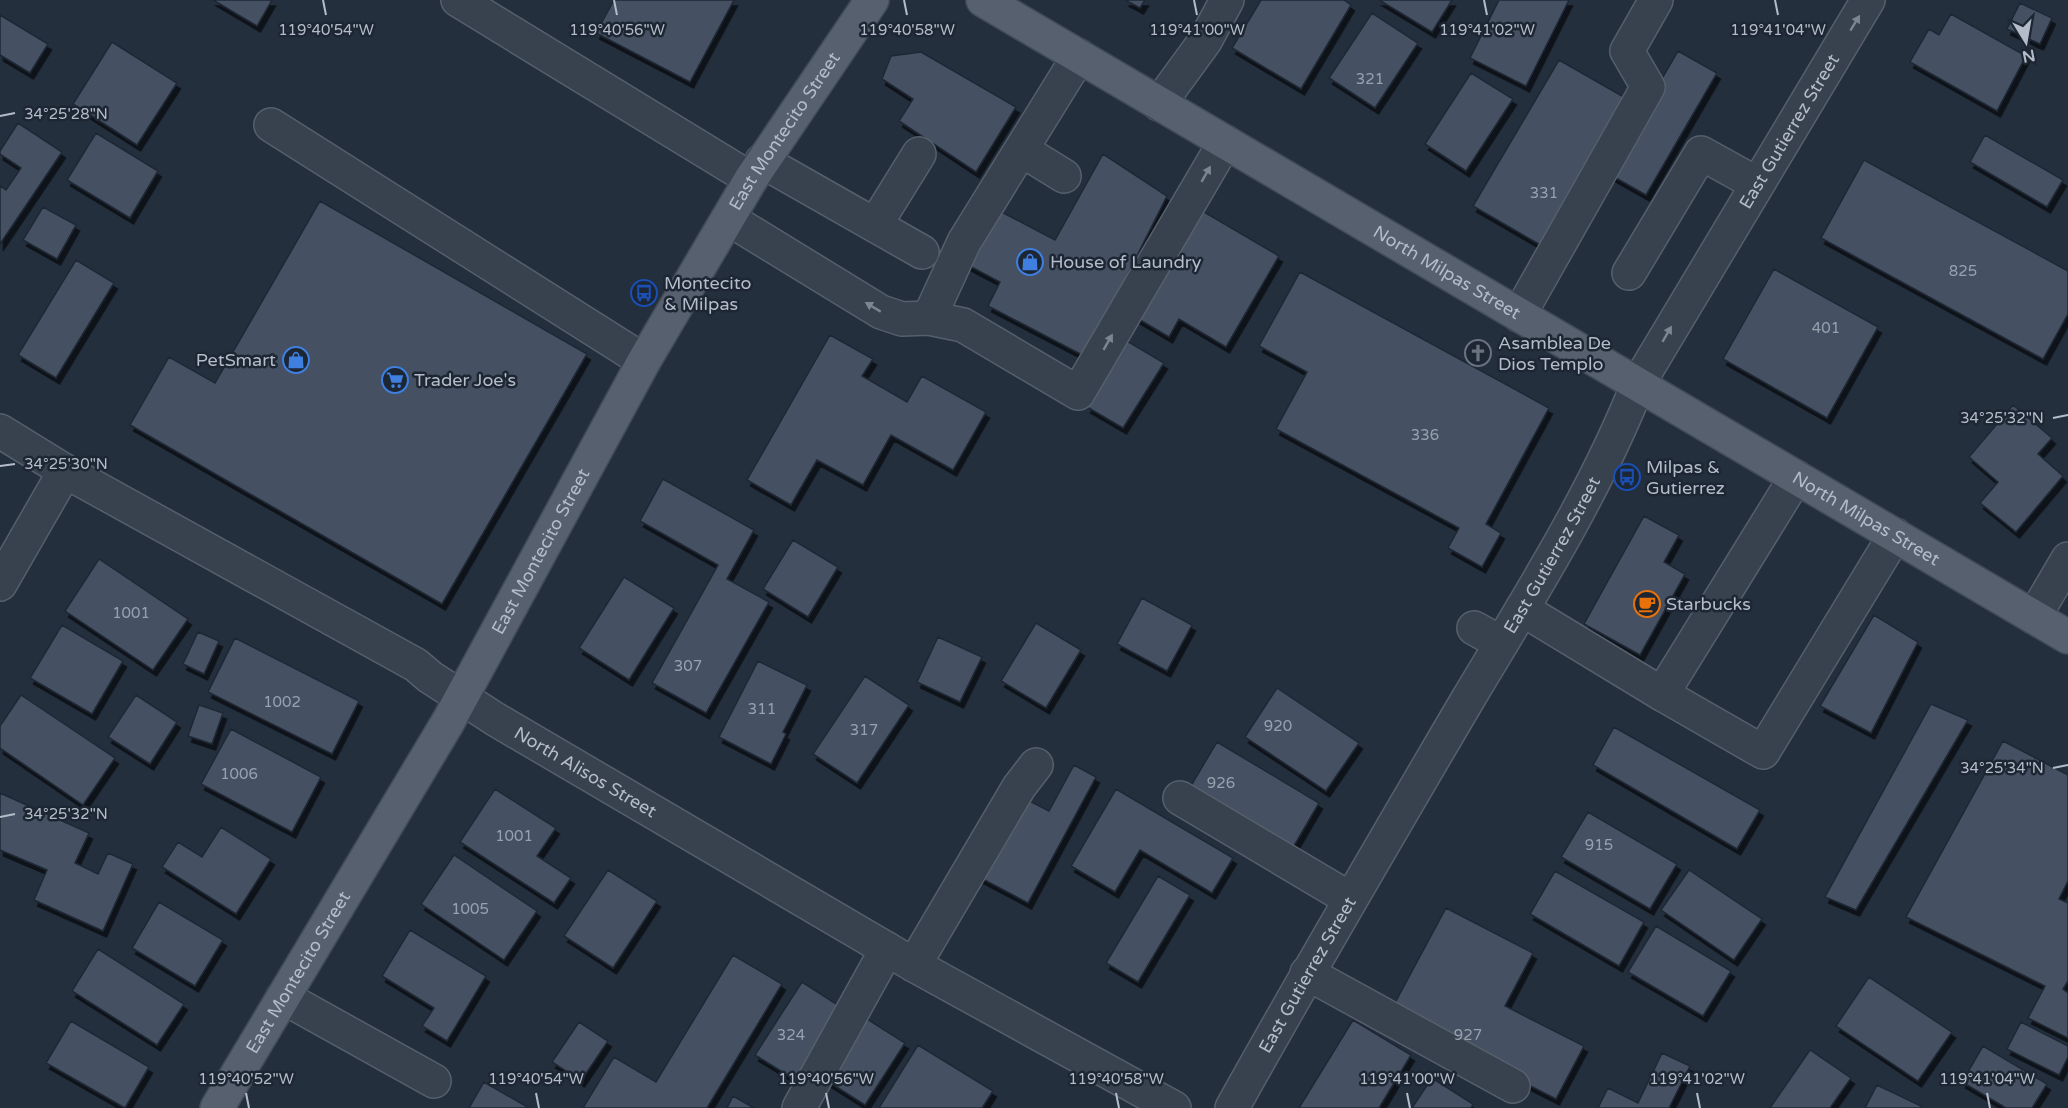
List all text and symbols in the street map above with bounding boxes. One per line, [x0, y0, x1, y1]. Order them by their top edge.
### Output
north arrow [1996, 12, 2056, 72]
one-way arrow [1849, 15, 1860, 31]
text: 119°40'54"W [278, 21, 374, 39]
text: 119°40'56"W [569, 21, 665, 39]
text: 119°40'58"W [859, 21, 955, 39]
text: 119°41'00"W [1149, 21, 1245, 39]
text: 119°41'02"W [1439, 21, 1535, 39]
text: 119°41'04"W [1730, 21, 1826, 39]
text: N [2020, 45, 2037, 67]
street label: East Montecito Street [724, 48, 845, 214]
street label: East Gutierrez Street [1734, 50, 1844, 213]
house number: 321 [1356, 70, 1384, 88]
text: 34°25'28"N [24, 105, 108, 123]
one-way arrow [1201, 166, 1212, 182]
house number: 331 [1530, 184, 1558, 202]
street label: North Milpas Street [1369, 221, 1525, 324]
shop icon: House of Laundry [1015, 247, 1045, 277]
place label: House of Laundry [1050, 251, 1202, 273]
house number: 825 [1949, 262, 1977, 280]
place label: Montecito & Milpas [664, 272, 752, 315]
bus stop icon: Montecito & Milpas [629, 278, 659, 308]
one-way arrow [864, 302, 881, 312]
house number: 401 [1812, 319, 1840, 337]
one-way arrow [1662, 326, 1673, 342]
place label: Asamblea De Dios Templo [1498, 332, 1611, 375]
one-way arrow [1102, 334, 1113, 350]
church icon: Asamblea De Dios Templo [1463, 338, 1493, 368]
shop icon: PetSmart [281, 345, 311, 375]
place label: PetSmart [196, 349, 276, 371]
supermarket icon: Trader Joe's [380, 365, 410, 395]
place label: Trader Joe's [414, 369, 516, 391]
text: 34°25'32"N [1960, 409, 2044, 427]
house number: 336 [1411, 426, 1439, 444]
text: 34°25'30"N [24, 455, 108, 473]
place label: Milpas & Gutierrez [1646, 456, 1725, 499]
bus stop icon: Milpas & Gutierrez [1612, 462, 1642, 492]
street label: East Montecito Street [487, 465, 595, 638]
street label: North Milpas Street [1788, 467, 1944, 570]
street label: East Gutierrez Street [1499, 473, 1605, 637]
cafe icon: Starbucks [1632, 589, 1662, 619]
place label: Starbucks [1666, 593, 1751, 615]
house number: 1001 [112, 604, 150, 622]
house number: 307 [674, 657, 702, 675]
house number: 1002 [263, 693, 301, 711]
house number: 311 [748, 700, 776, 718]
house number: 920 [1264, 717, 1292, 735]
house number: 317 [850, 721, 878, 739]
street label: North Alisos Street [510, 722, 661, 822]
text: 34°25'34"N [1960, 759, 2044, 777]
house number: 1006 [220, 765, 258, 783]
house number: 926 [1207, 774, 1235, 792]
text: 34°25'32"N [24, 805, 108, 823]
house number: 1001 [495, 827, 533, 845]
house number: 915 [1585, 836, 1613, 854]
street label: East Montecito Street [241, 887, 355, 1058]
street label: East Gutierrez Street [1254, 893, 1361, 1057]
house number: 1005 [451, 900, 489, 918]
house number: 324 [777, 1026, 805, 1044]
house number: 927 [1454, 1026, 1482, 1044]
text: 119°40'52"W [198, 1070, 294, 1088]
text: 119°40'54"W [488, 1070, 584, 1088]
text: 119°40'56"W [778, 1070, 874, 1088]
text: 119°40'58"W [1068, 1070, 1164, 1088]
text: 119°41'00"W [1359, 1070, 1455, 1088]
text: 119°41'02"W [1649, 1070, 1745, 1088]
text: 119°41'04"W [1939, 1070, 2035, 1088]

